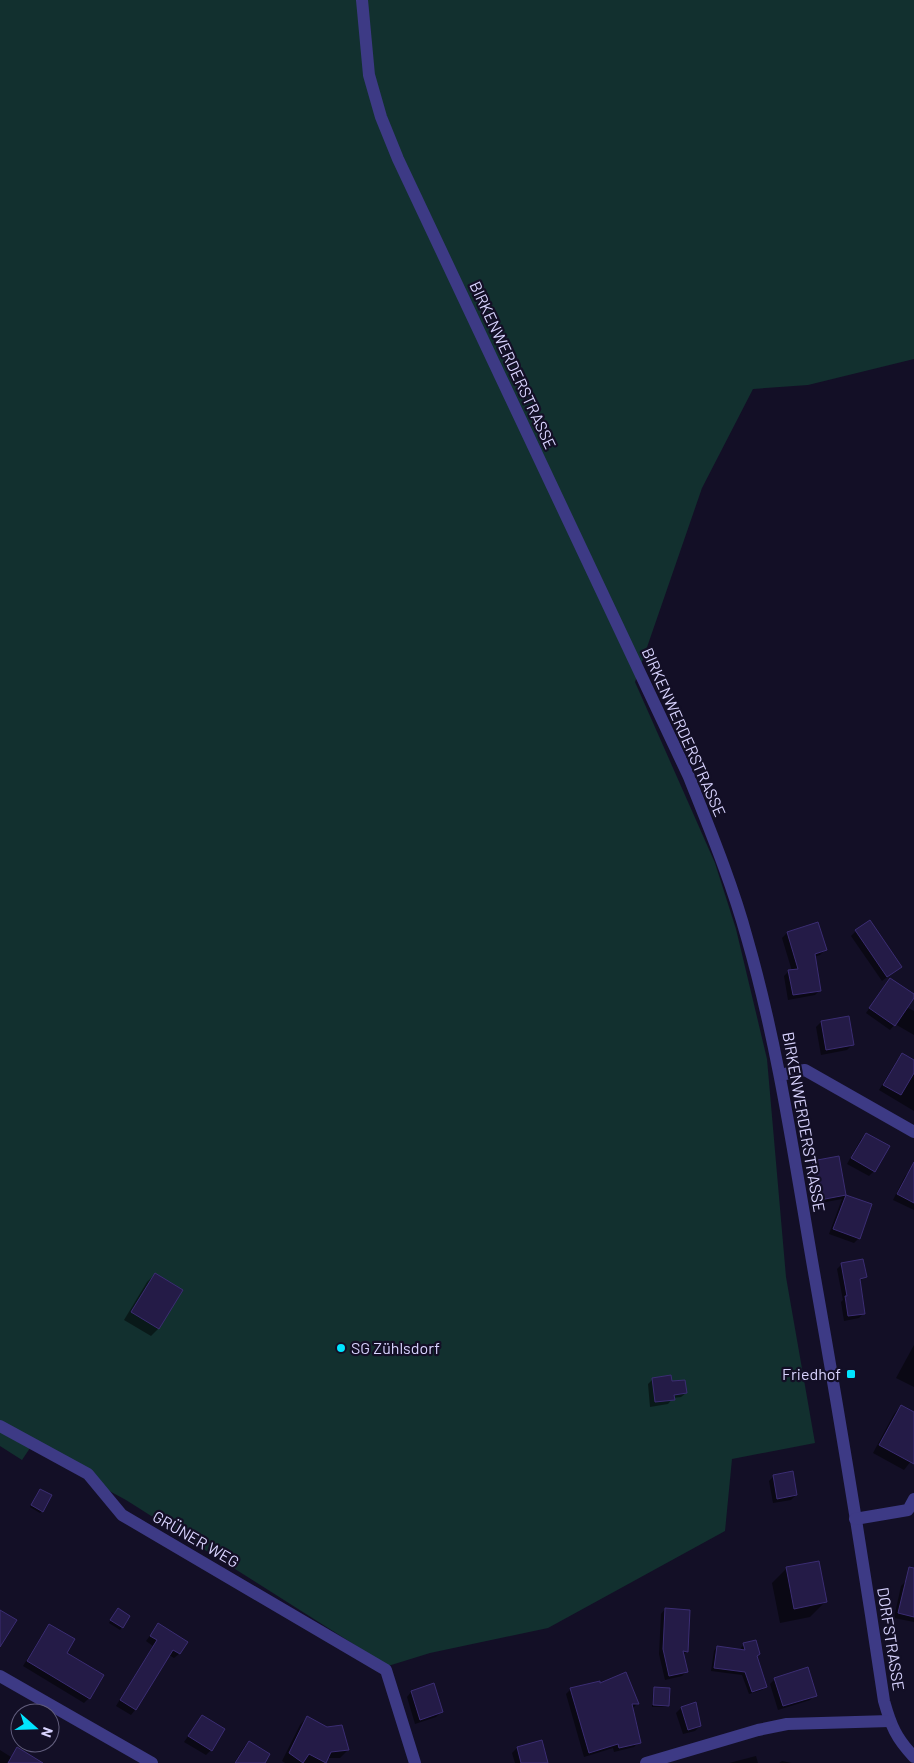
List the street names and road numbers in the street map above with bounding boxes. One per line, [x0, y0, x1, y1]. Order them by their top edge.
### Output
street label: BIRKENWERDERSTRASSE [466, 278, 561, 452]
street label: BIRKENWERDERSTRASSE [639, 644, 730, 819]
street label: BIRKENWERDERSTRASSE [779, 1030, 830, 1214]
street label: GRÜNER WEG [150, 1506, 243, 1571]
street label: DORFSTRASSE [874, 1586, 909, 1692]

